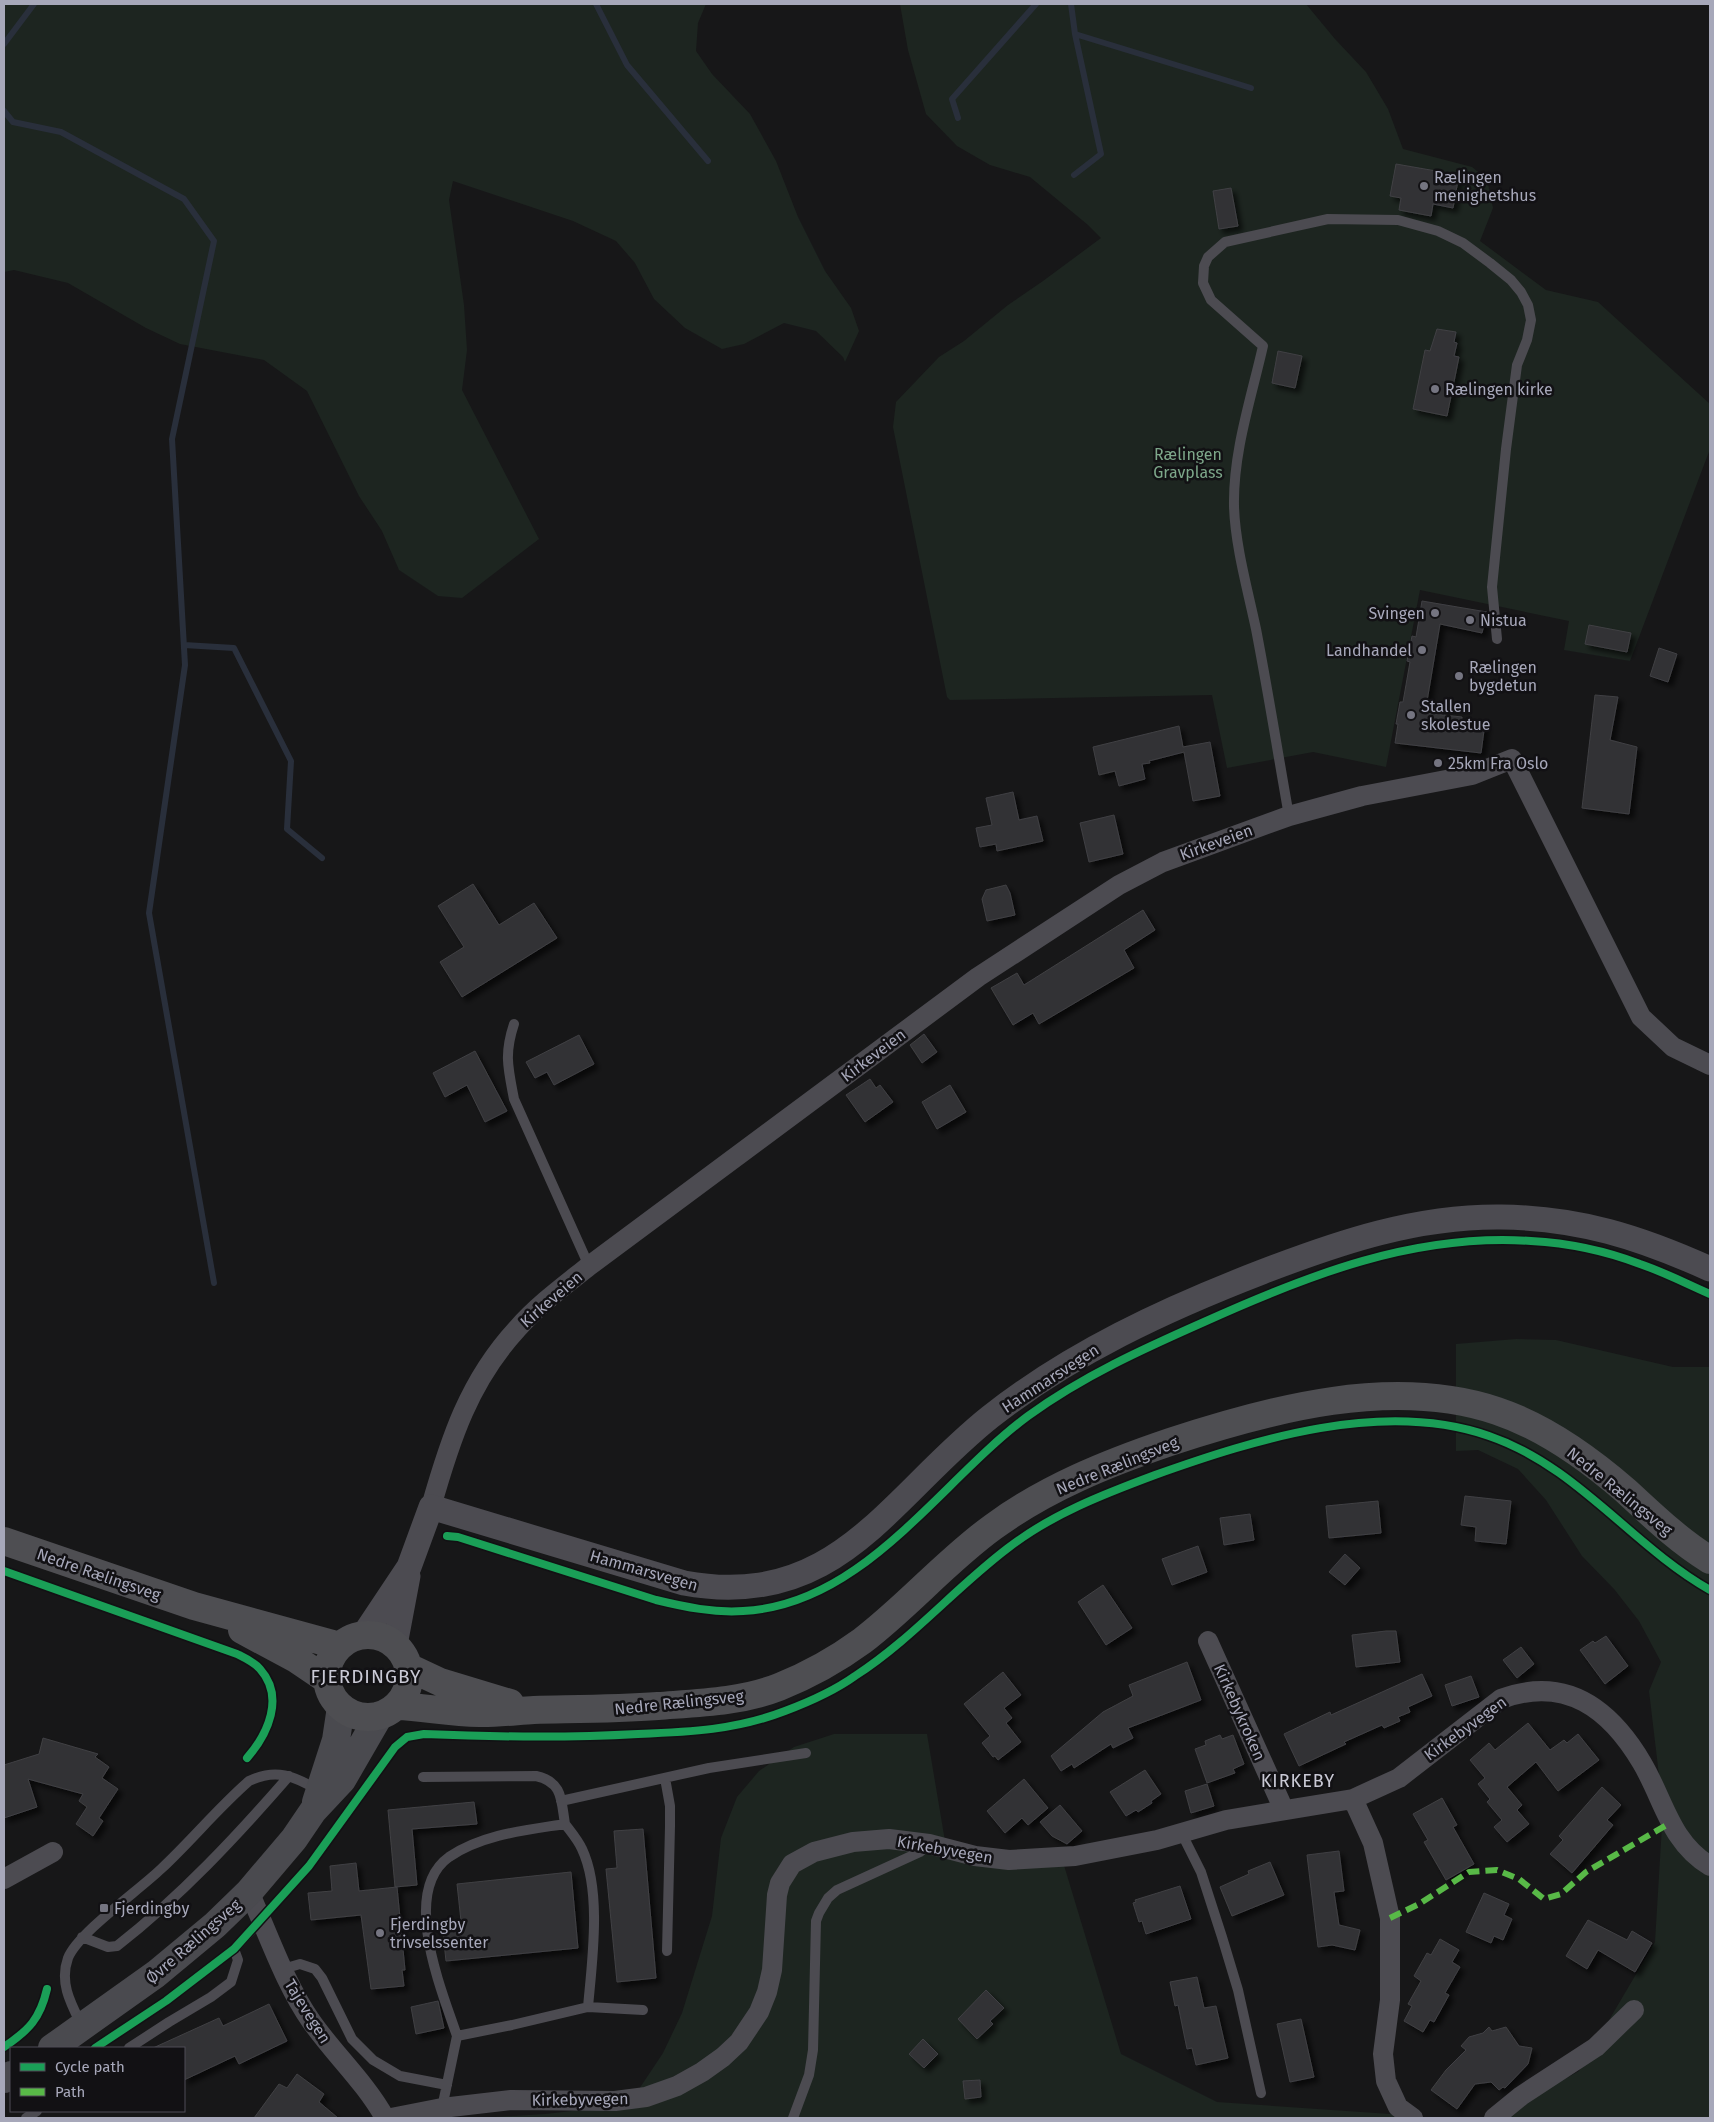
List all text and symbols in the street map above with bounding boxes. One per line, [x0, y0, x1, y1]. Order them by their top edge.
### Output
place label: Rælingen menighetshus [1434, 168, 1536, 205]
marker: Rælingen menighetshus [1418, 180, 1430, 192]
place label: Rælingen kirke [1445, 380, 1553, 399]
marker: Rælingen kirke [1429, 383, 1441, 395]
park label: Rælingen Gravplass [1153, 445, 1223, 482]
place label: Svingen [1369, 604, 1425, 623]
marker: Svingen [1429, 607, 1441, 619]
place label: Nistua [1480, 611, 1527, 630]
marker: Nistua [1464, 614, 1476, 626]
place label: Landhandel [1326, 641, 1412, 660]
marker: Landhandel [1416, 644, 1428, 656]
place label: Rælingen bygdetun [1469, 658, 1537, 695]
marker: Rælingen bygdetun [1453, 670, 1465, 682]
place label: Stallen skolestue [1421, 697, 1490, 734]
marker: Stallen skolestue [1405, 709, 1417, 721]
place label: 25km Fra Oslo [1448, 754, 1548, 773]
marker: 25km Fra Oslo [1432, 757, 1444, 769]
street label: Kirkeveien [1177, 821, 1255, 864]
street label: Kirkeveien [837, 1025, 909, 1086]
street label: Kirkeveien [516, 1267, 586, 1331]
street label: Hammarsvegen [998, 1340, 1102, 1417]
street label: Nedre Rælingsveg [1053, 1432, 1182, 1499]
street label: Nedre Rælingsveg [1563, 1443, 1677, 1540]
street label: Nedre Rælingsveg [34, 1544, 164, 1605]
street label: Hammarsvegen [588, 1546, 700, 1595]
street label: Kirkebykroken [1210, 1661, 1269, 1763]
district label: FJERDINGBY [311, 1665, 421, 1688]
street label: Nedre Rælingsveg [614, 1686, 745, 1719]
street label: Kirkebyvegen [1421, 1692, 1510, 1765]
district label: KIRKEBY [1261, 1770, 1335, 1792]
street label: Kirkebyvegen [896, 1832, 994, 1867]
street label: Øvre Rælingsveg [142, 1895, 245, 1988]
place label: Fjerdingby [114, 1899, 189, 1918]
marker: Fjerdingby [98, 1902, 110, 1914]
place label: Fjerdingby trivselssenter [390, 1915, 489, 1952]
marker: Fjerdingby trivselssenter [374, 1927, 386, 1939]
street label: Tajevegen [280, 1976, 335, 2047]
legend [10, 2047, 185, 2112]
text: Cycle path [55, 2058, 125, 2076]
text: Path [55, 2083, 85, 2101]
street label: Kirkebyvegen [531, 2089, 629, 2110]

